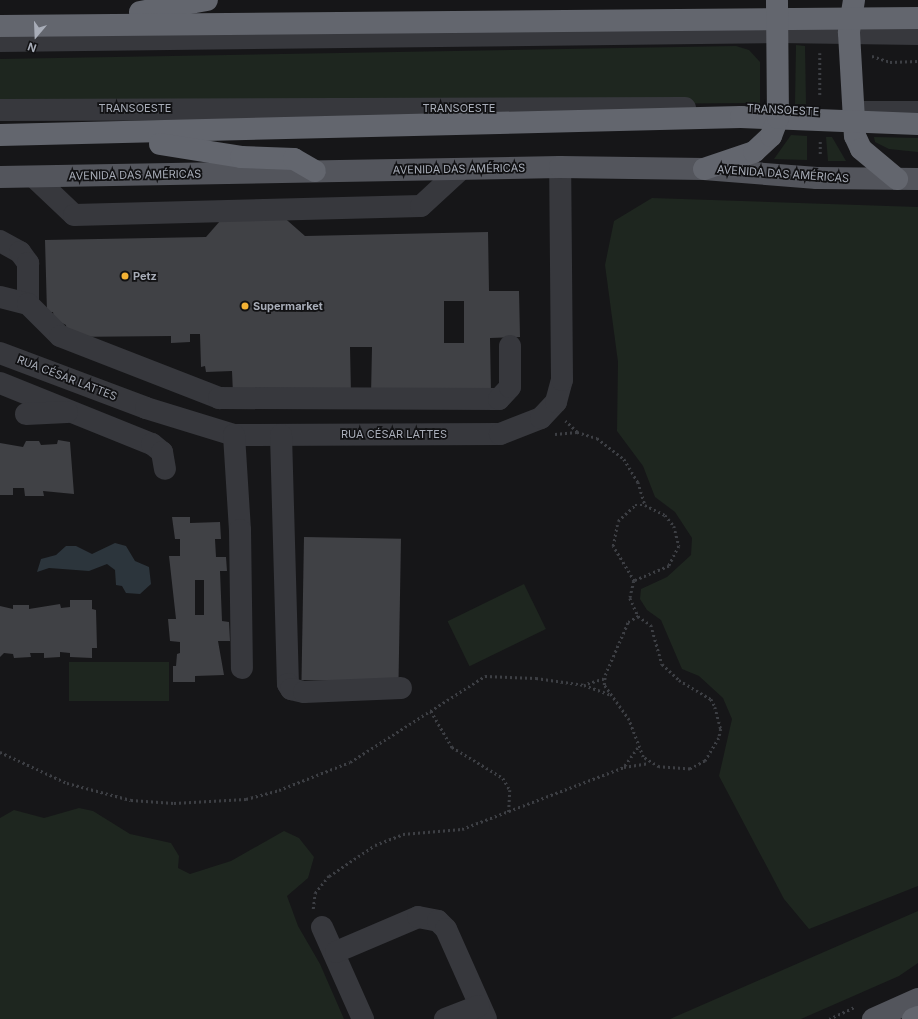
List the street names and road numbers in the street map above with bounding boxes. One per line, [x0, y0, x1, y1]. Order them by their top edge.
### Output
street label: TRANSOESTE [99, 101, 171, 115]
street label: TRANSOESTE [423, 101, 495, 115]
street label: TRANSOESTE [746, 102, 820, 118]
street label: AVENIDA DAS AMÉRICAS [393, 161, 525, 177]
street label: AVENIDA DAS AMÉRICAS [716, 163, 850, 185]
street label: AVENIDA DAS AMÉRICAS [69, 167, 201, 183]
street label: RUA CÉSAR LATTES [15, 353, 119, 403]
street label: RUA CÉSAR LATTES [341, 427, 447, 441]

